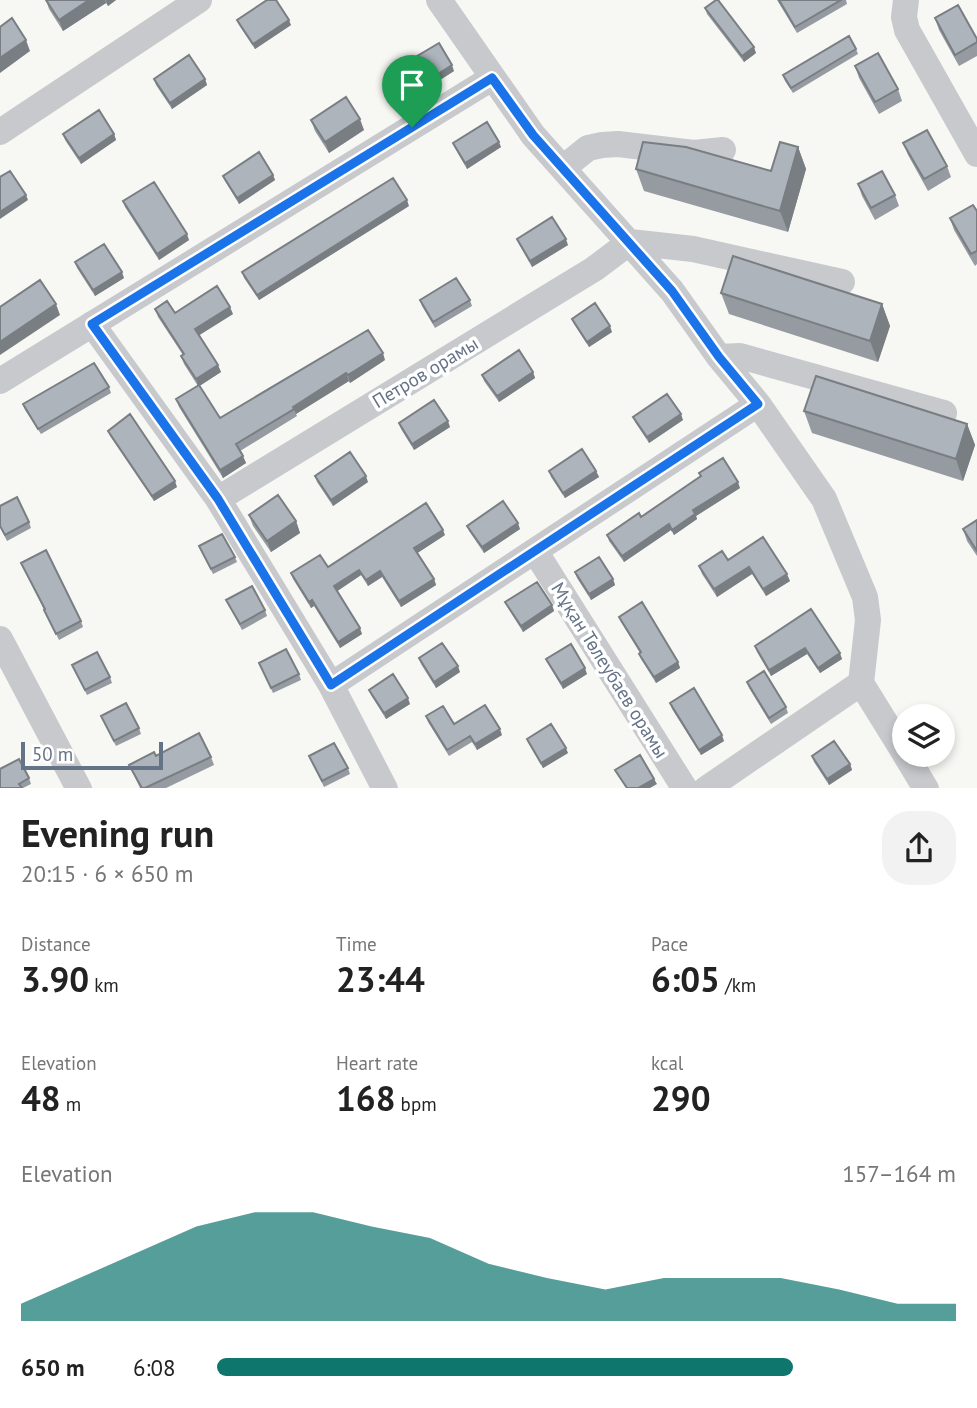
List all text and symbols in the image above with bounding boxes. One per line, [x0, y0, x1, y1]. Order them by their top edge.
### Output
pin [382, 55, 442, 127]
icon: arrive [393, 66, 431, 104]
street label: Петров орамы [368, 331, 482, 413]
street label: Мұқан Төлеубаев орамы [546, 578, 674, 762]
map controls [892, 704, 955, 767]
button: layers [892, 704, 955, 767]
scale bar [21, 740, 163, 771]
text: 50 m [32, 742, 73, 766]
text: Evening run [21, 808, 214, 857]
button: share [882, 811, 956, 885]
text: 20:15 · 6 × 650 m [21, 859, 193, 888]
text: Distance [21, 932, 91, 956]
text: Time [336, 932, 377, 956]
text: Pace [651, 932, 688, 956]
text: 3.90 [21, 956, 89, 1002]
text: 23:44 [336, 956, 425, 1002]
text: 6:05 [651, 956, 720, 1002]
text: km [89, 973, 119, 997]
text: /km [720, 973, 756, 997]
text: Elevation [21, 1051, 97, 1075]
text: Heart rate [336, 1051, 418, 1075]
text: kcal [651, 1051, 683, 1075]
text: 48 [21, 1075, 61, 1121]
text: 168 [336, 1075, 396, 1121]
text: 290 [651, 1075, 711, 1121]
text: m [61, 1092, 81, 1116]
text: bpm [396, 1092, 437, 1116]
text: Elevation [21, 1159, 113, 1188]
text: 157–164 m [842, 1159, 956, 1188]
text: 650 m [21, 1353, 84, 1382]
text: 6:08 [133, 1353, 176, 1382]

